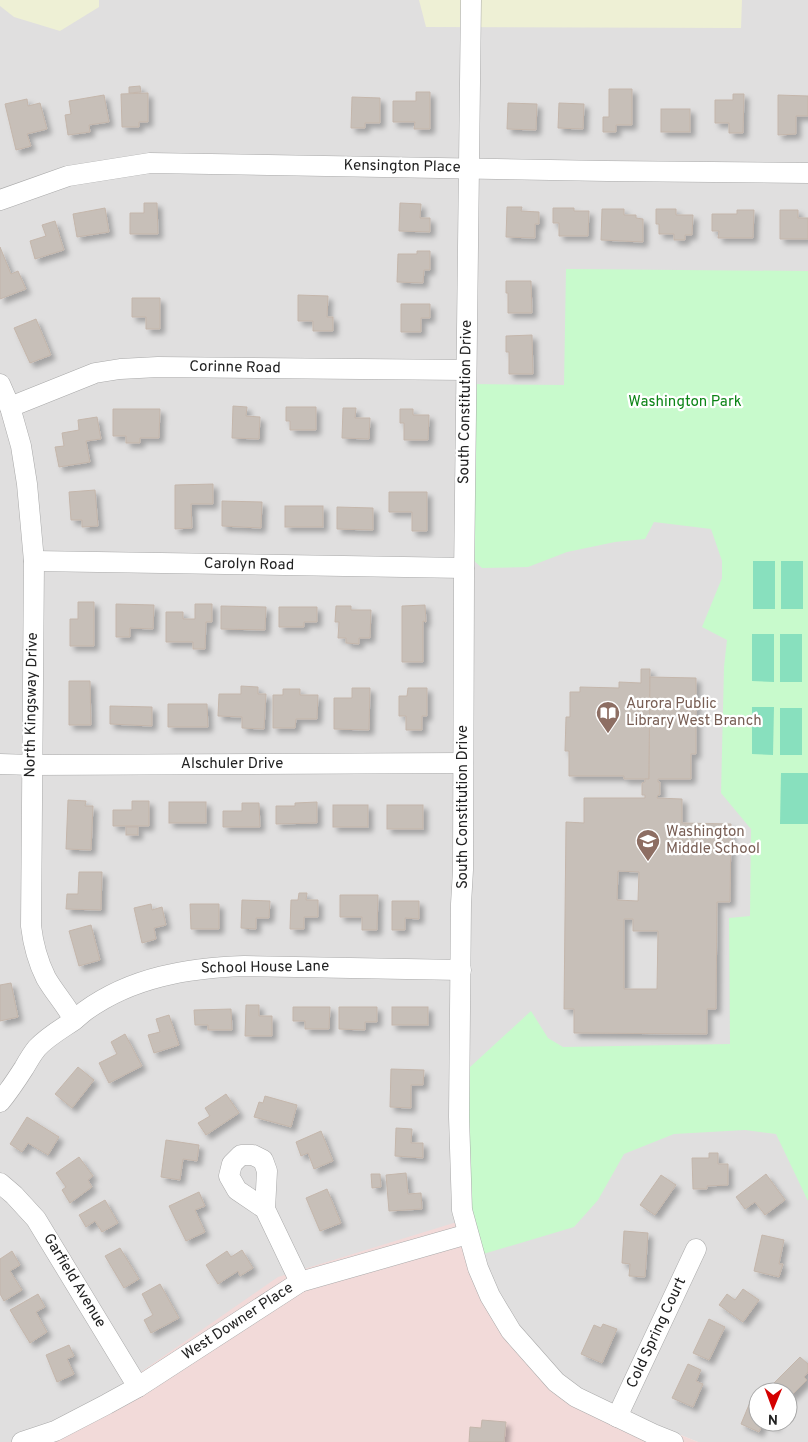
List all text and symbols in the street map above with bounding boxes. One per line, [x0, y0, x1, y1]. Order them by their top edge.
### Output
street label: Kensington Place [343, 156, 461, 178]
street label: South Constitution Drive [455, 320, 477, 484]
street label: Corinne Road [189, 358, 281, 378]
park label: Washington Park [628, 393, 742, 412]
street label: Carolyn Road [204, 555, 294, 575]
street label: North Kingsway Drive [21, 632, 43, 778]
place label: Aurora Public Library West Branch [626, 695, 762, 731]
library icon: Aurora Public Library West Branch [595, 700, 621, 734]
street label: South Constitution Drive [454, 725, 473, 889]
street label: Alschuler Drive [181, 755, 283, 774]
place label: Washington Middle School [666, 823, 760, 859]
school or university icon: Washington Middle School [635, 828, 661, 862]
street label: School House Lane [201, 957, 329, 979]
street label: Garfield Avenue [38, 1230, 110, 1332]
street label: Cold Spring Court [623, 1275, 691, 1391]
street label: West Downer Place [179, 1279, 297, 1365]
north arrow [748, 1382, 798, 1432]
text: N [768, 1410, 778, 1427]

